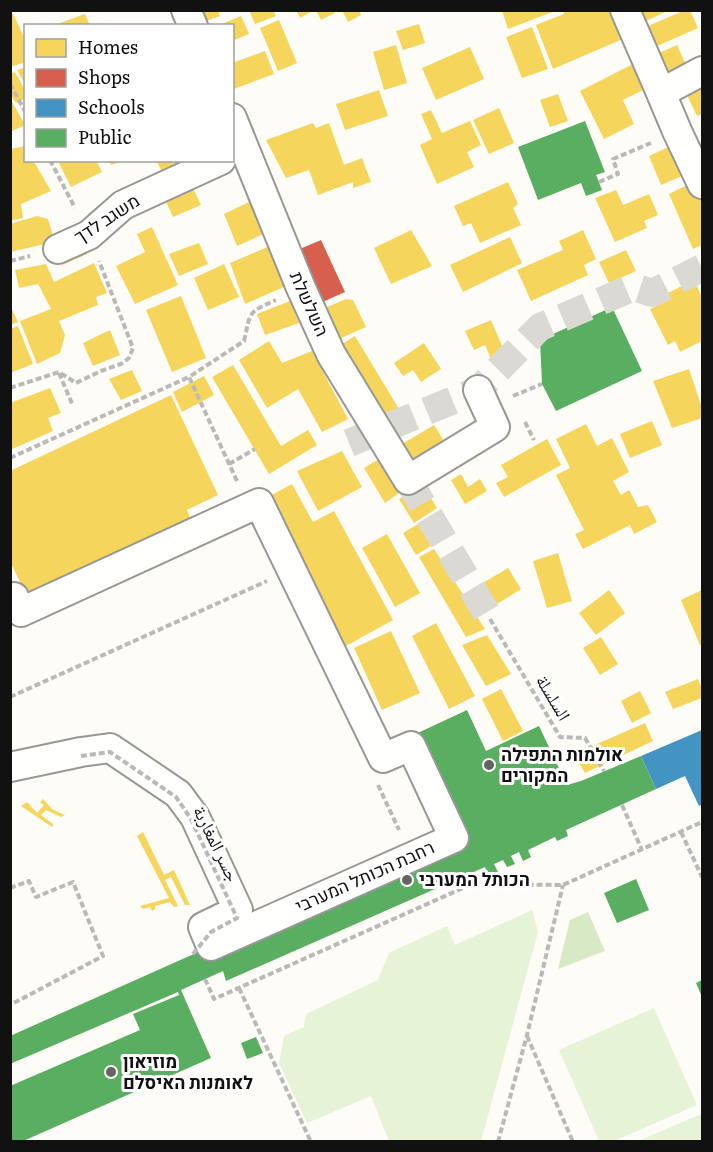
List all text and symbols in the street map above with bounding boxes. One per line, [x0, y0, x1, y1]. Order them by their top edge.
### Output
legend [24, 24, 234, 162]
text: Homes [78, 33, 138, 60]
text: Shops [78, 63, 130, 90]
text: Schools [78, 93, 144, 120]
text: Public [78, 123, 132, 150]
street label: משגב לדך [68, 186, 144, 249]
street label: השלשלת [284, 266, 337, 340]
street label: السلسلة [530, 669, 578, 725]
place label: אולמות התפילה המקורים [501, 740, 623, 788]
marker: אולמות התפילה המקורים [482, 758, 496, 772]
street label: جسر المغاربة [187, 801, 247, 886]
street label: רחבת הכותל המערבי [290, 833, 438, 918]
place label: הכותל המערבי [419, 865, 530, 892]
marker: הכותל המערבי [400, 873, 414, 887]
place label: מוזיאון לאומנות האיסלם [123, 1047, 253, 1095]
marker: מוזיאון לאומנות האיסלם [104, 1065, 118, 1079]

